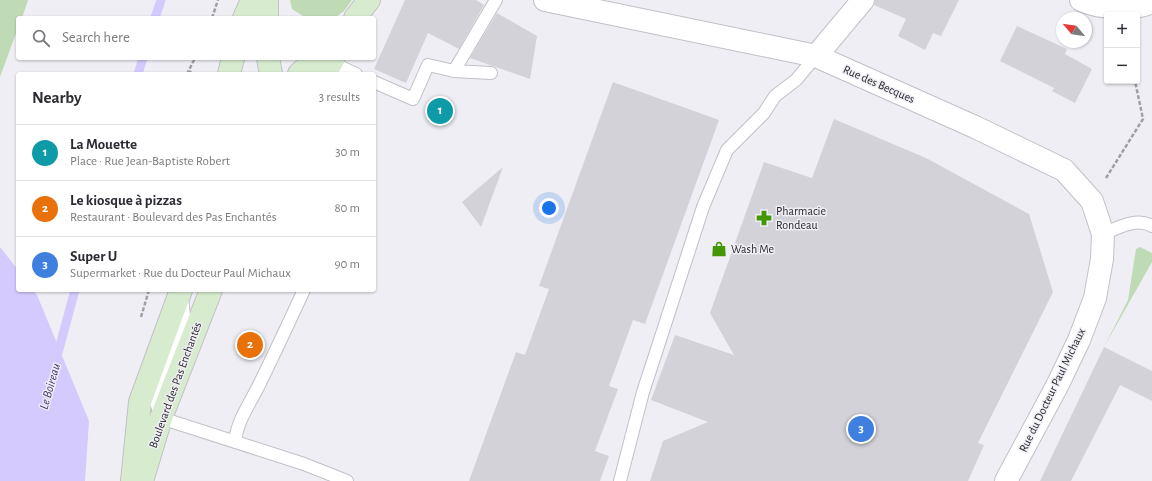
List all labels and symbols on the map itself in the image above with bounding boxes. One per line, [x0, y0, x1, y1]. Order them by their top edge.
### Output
north arrow [1056, 12, 1092, 48]
street label: Rue des Becques [841, 63, 917, 105]
pin: 1 [427, 96, 453, 126]
your location [539, 198, 559, 218]
place label: Pharmacie Rondeau [776, 205, 826, 231]
pharmacy icon: Pharmacie Rondeau [755, 209, 773, 227]
shop icon: Wash Me [710, 240, 728, 258]
place label: Wash Me [731, 243, 774, 255]
street label: Boulevard des Pas Enchantés [147, 320, 203, 450]
street label: Rue du Docteur Paul Michaux [1017, 326, 1087, 454]
pin: 2 [237, 330, 263, 360]
water label: Le Boireau [38, 362, 63, 411]
pin: 3 [848, 414, 874, 444]

